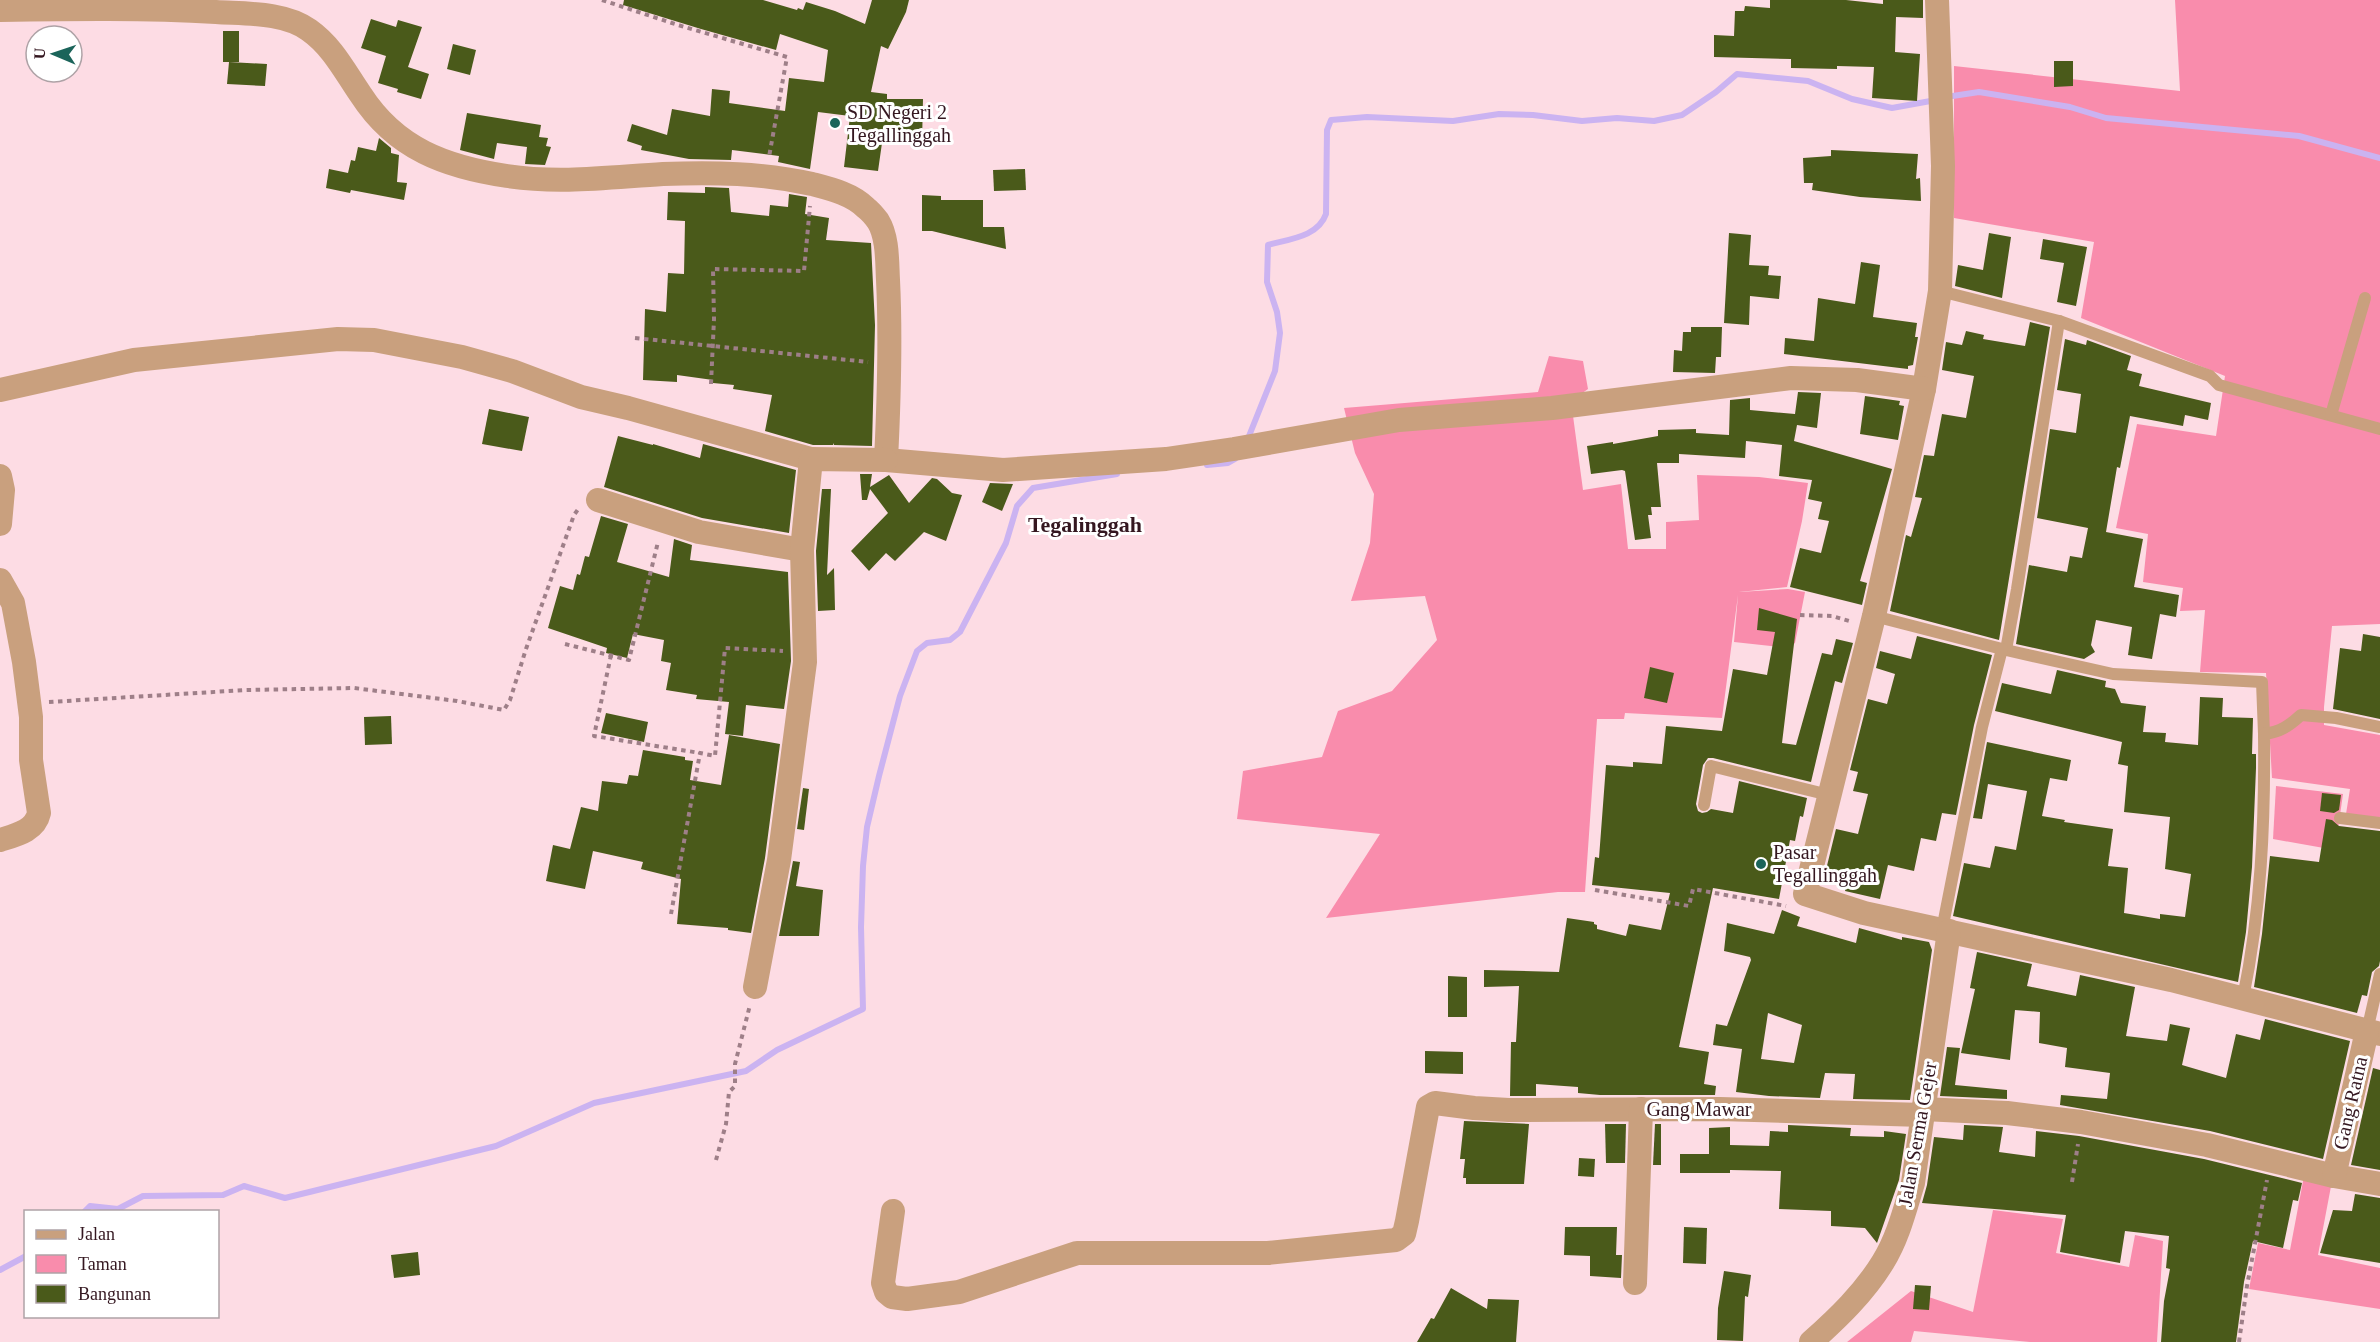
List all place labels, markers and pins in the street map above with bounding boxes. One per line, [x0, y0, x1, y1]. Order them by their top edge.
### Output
place label: SD Negeri 2 Tegallinggah [847, 101, 951, 147]
marker: SD Negeri 2 Tegallinggah [828, 116, 842, 130]
place label: Pasar Tegallinggah [1773, 841, 1877, 887]
marker: Pasar Tegallinggah [1754, 857, 1768, 871]

